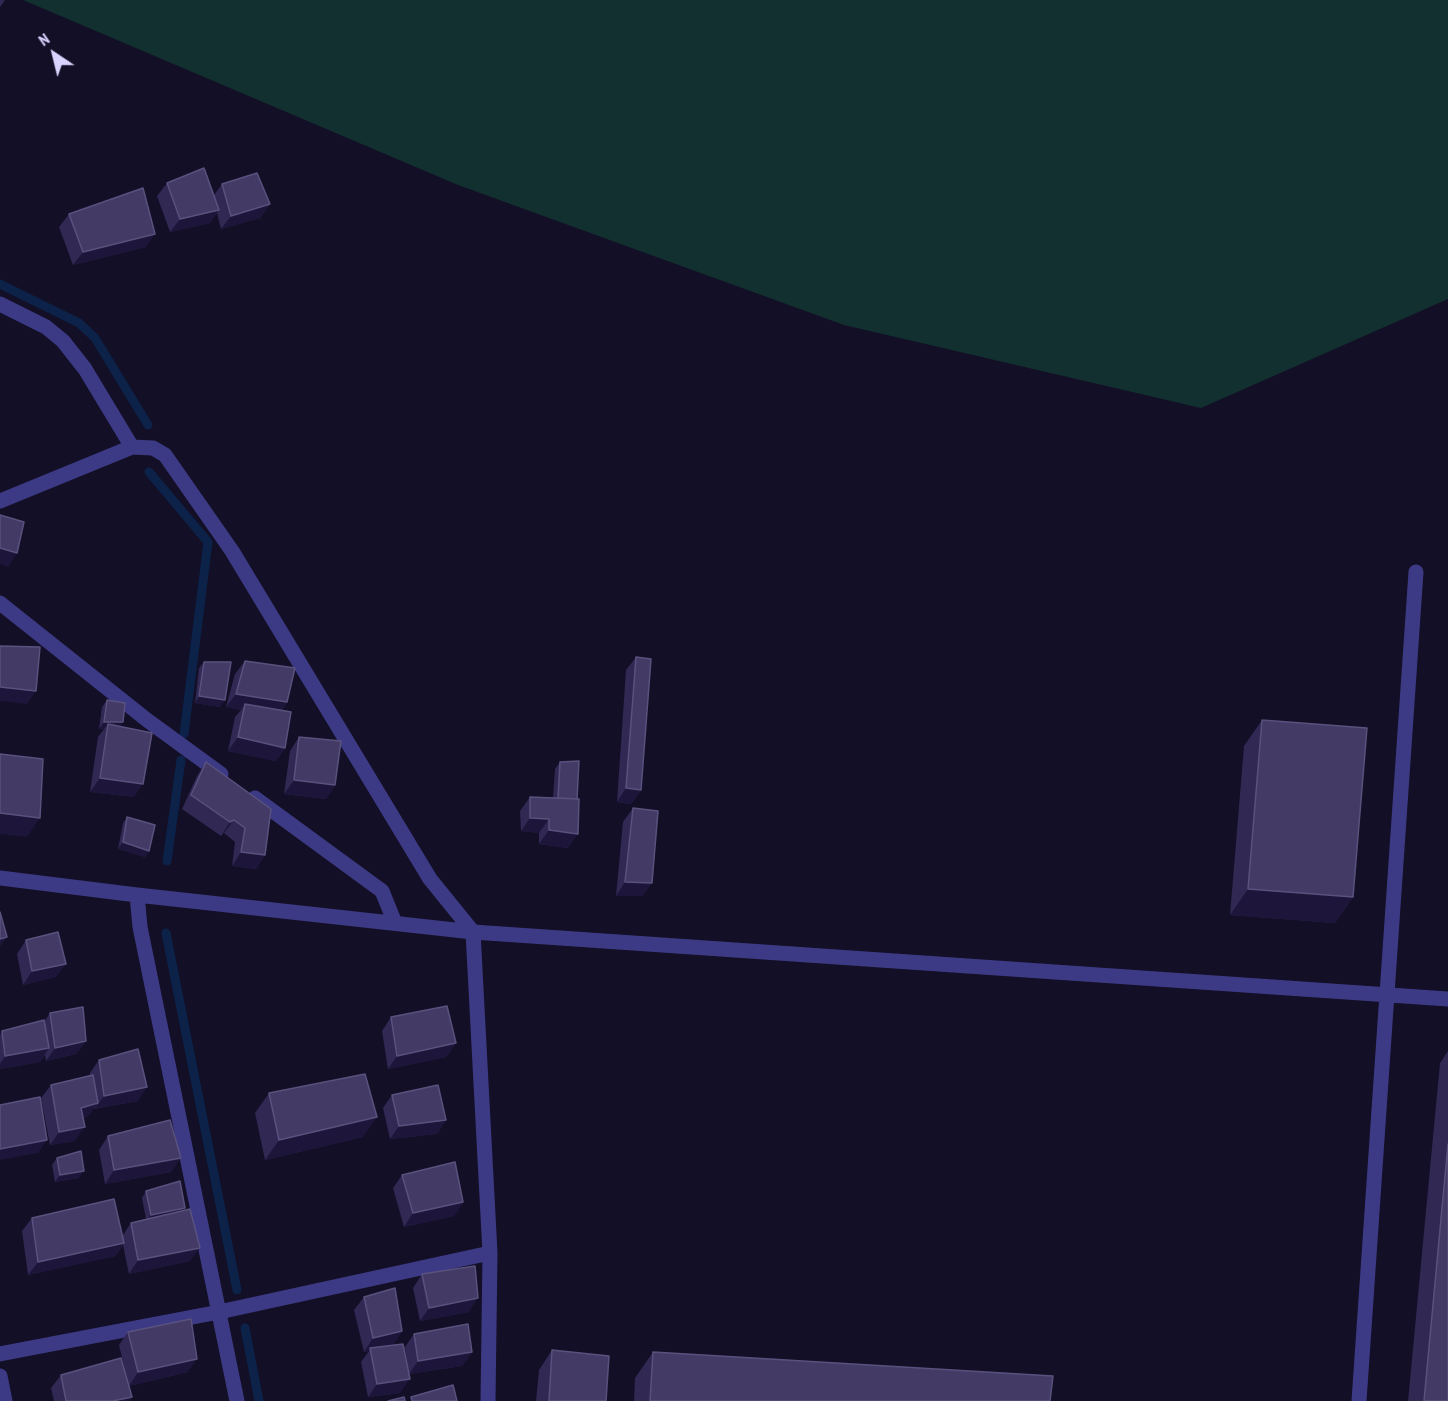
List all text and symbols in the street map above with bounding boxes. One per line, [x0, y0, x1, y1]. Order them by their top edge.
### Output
north arrow [24, 24, 84, 84]
text: N [34, 29, 53, 50]

